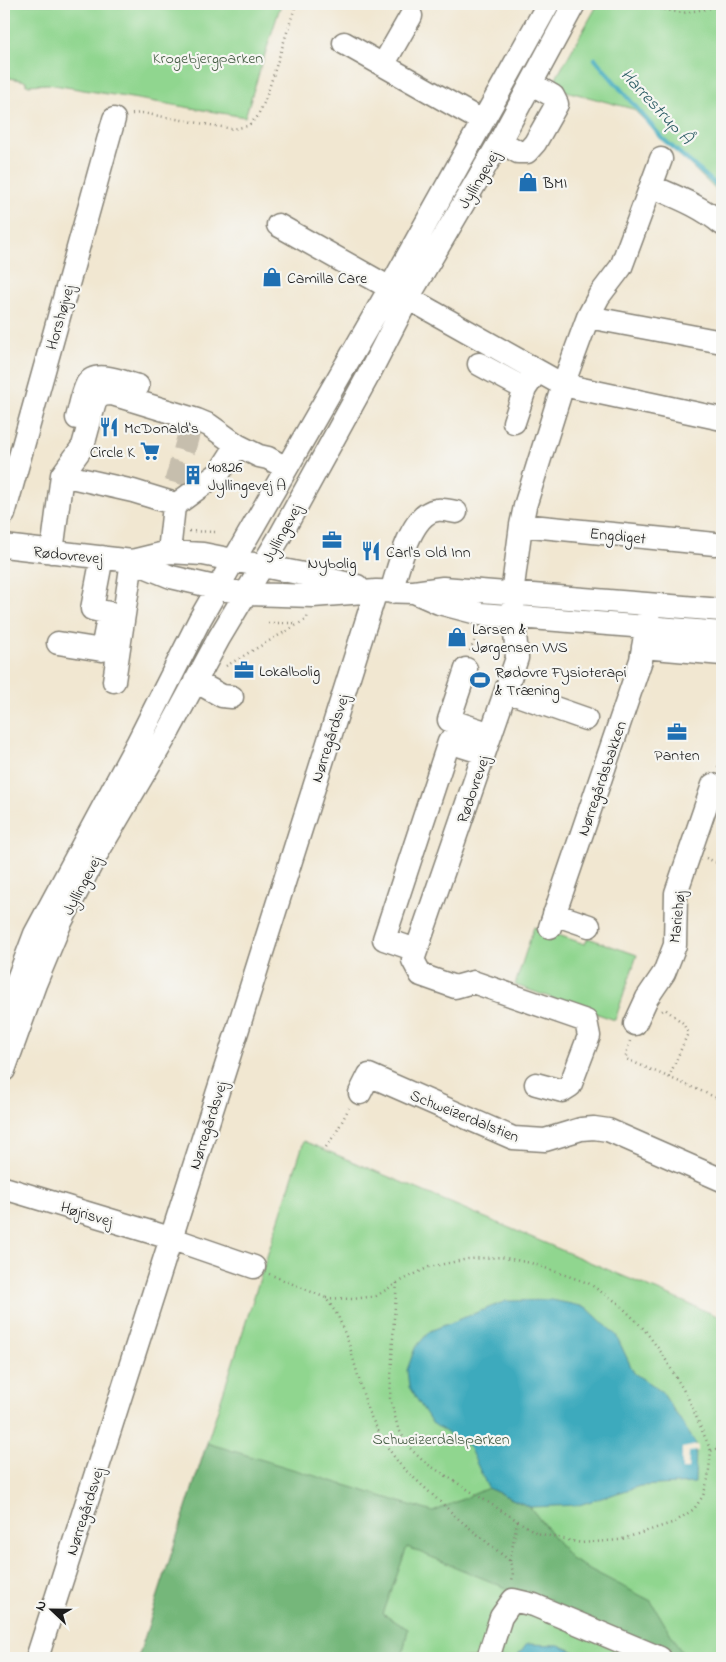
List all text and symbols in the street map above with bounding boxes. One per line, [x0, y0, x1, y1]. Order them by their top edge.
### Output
park label: Krogebjergparken [153, 47, 263, 71]
water label: Harrestrup Å [613, 63, 698, 152]
street label: Jyllingevej [453, 146, 507, 214]
shop icon: BMI [517, 171, 539, 193]
place label: BMI [542, 172, 567, 196]
shop icon: Camilla Care [261, 266, 283, 288]
place label: Camilla Care [287, 267, 368, 291]
street label: Horshøjvej [40, 281, 82, 353]
restaurant icon: McDonald's [98, 416, 120, 438]
place label: McDonald's [124, 417, 199, 441]
supermarket icon: Circle K [139, 440, 161, 462]
place label: Circle K [90, 441, 135, 465]
place label: 40826 Jyllingevej A [208, 456, 286, 498]
building icon: 40826 Jyllingevej A [182, 464, 204, 486]
street label: Jyllingevej [257, 499, 309, 568]
street label: Engdiget [588, 522, 648, 552]
office icon: Nybolig [321, 529, 343, 551]
street label: Rødovrevej [32, 540, 105, 572]
restaurant icon: Carl's Old Inn [360, 540, 382, 562]
place label: Carl's Old Inn [386, 541, 471, 565]
place label: Nybolig [308, 552, 356, 576]
place label: Larsen & Jørgensen VVS [472, 618, 568, 660]
shop icon: Larsen & Jørgensen VVS [446, 626, 468, 648]
office icon: Lokalbolig [233, 659, 255, 681]
place label: Lokalbolig [259, 660, 320, 684]
place label: Rødovre Fysioterapi & Træning [495, 661, 627, 703]
sports icon: Rødovre Fysioterapi & Træning [469, 669, 491, 691]
street label: Nørregårdsvej [305, 691, 357, 786]
street label: Nørregårdsbakken [572, 718, 634, 839]
office icon: Panten [666, 721, 688, 743]
place label: Panten [654, 744, 700, 768]
street label: Rødovrevej [451, 752, 497, 827]
street label: Jyllingevej [57, 851, 109, 920]
street label: Mariehøj [663, 889, 693, 944]
street label: Nørregårdsvej [183, 1078, 235, 1173]
street label: Schweizerdalstien [406, 1084, 523, 1150]
street label: Højrisvej [57, 1196, 116, 1234]
park label: Schweizerdalsparken [372, 1428, 510, 1452]
street label: Nørregårdsvej [60, 1464, 112, 1559]
north arrow [28, 1584, 78, 1634]
text: N [30, 1597, 53, 1614]

